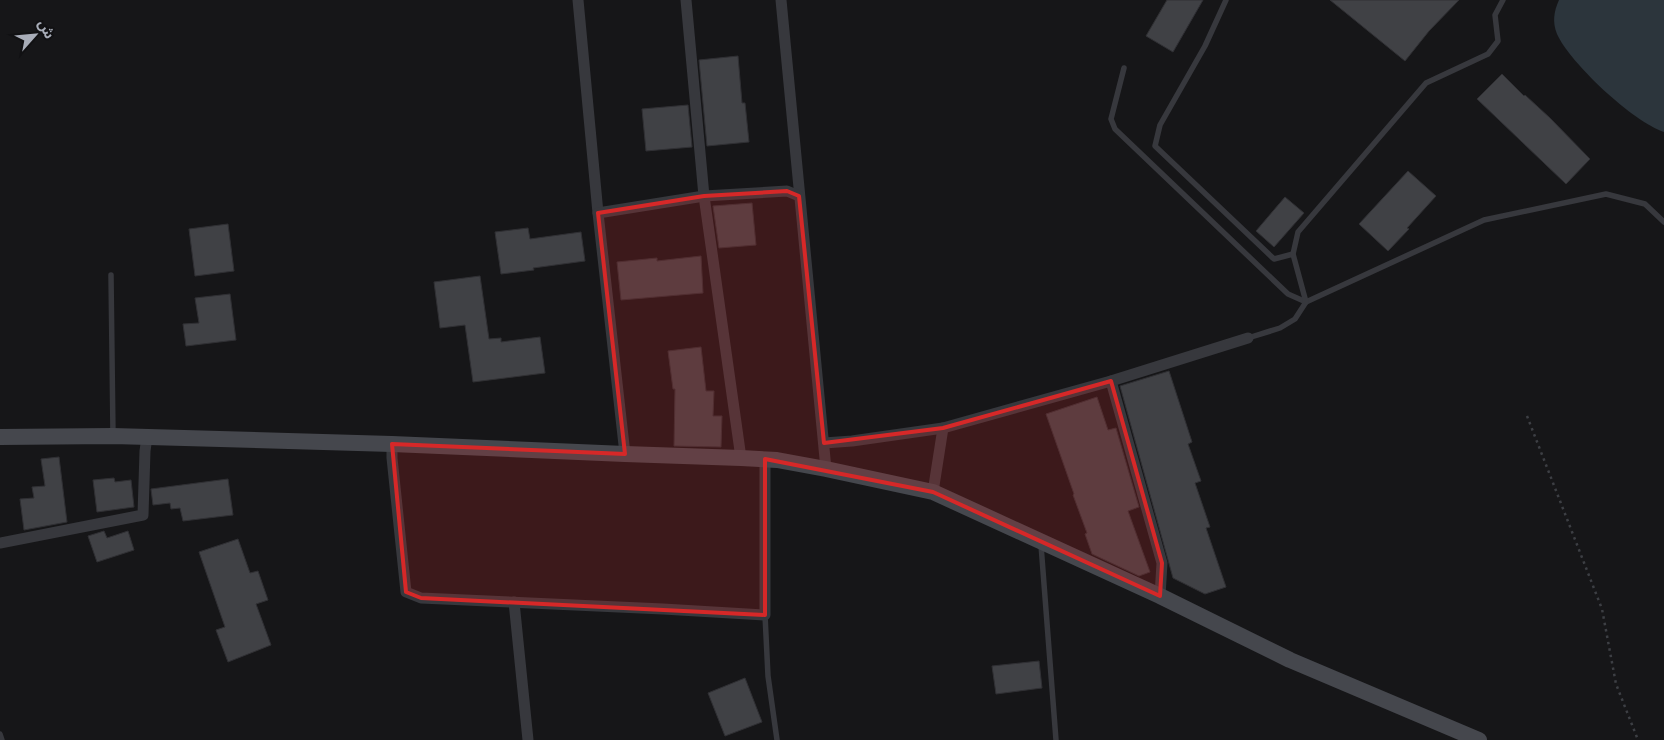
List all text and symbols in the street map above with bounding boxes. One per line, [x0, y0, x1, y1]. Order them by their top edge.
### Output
north arrow [10, 10, 60, 60]
text: ش [35, 16, 59, 41]

